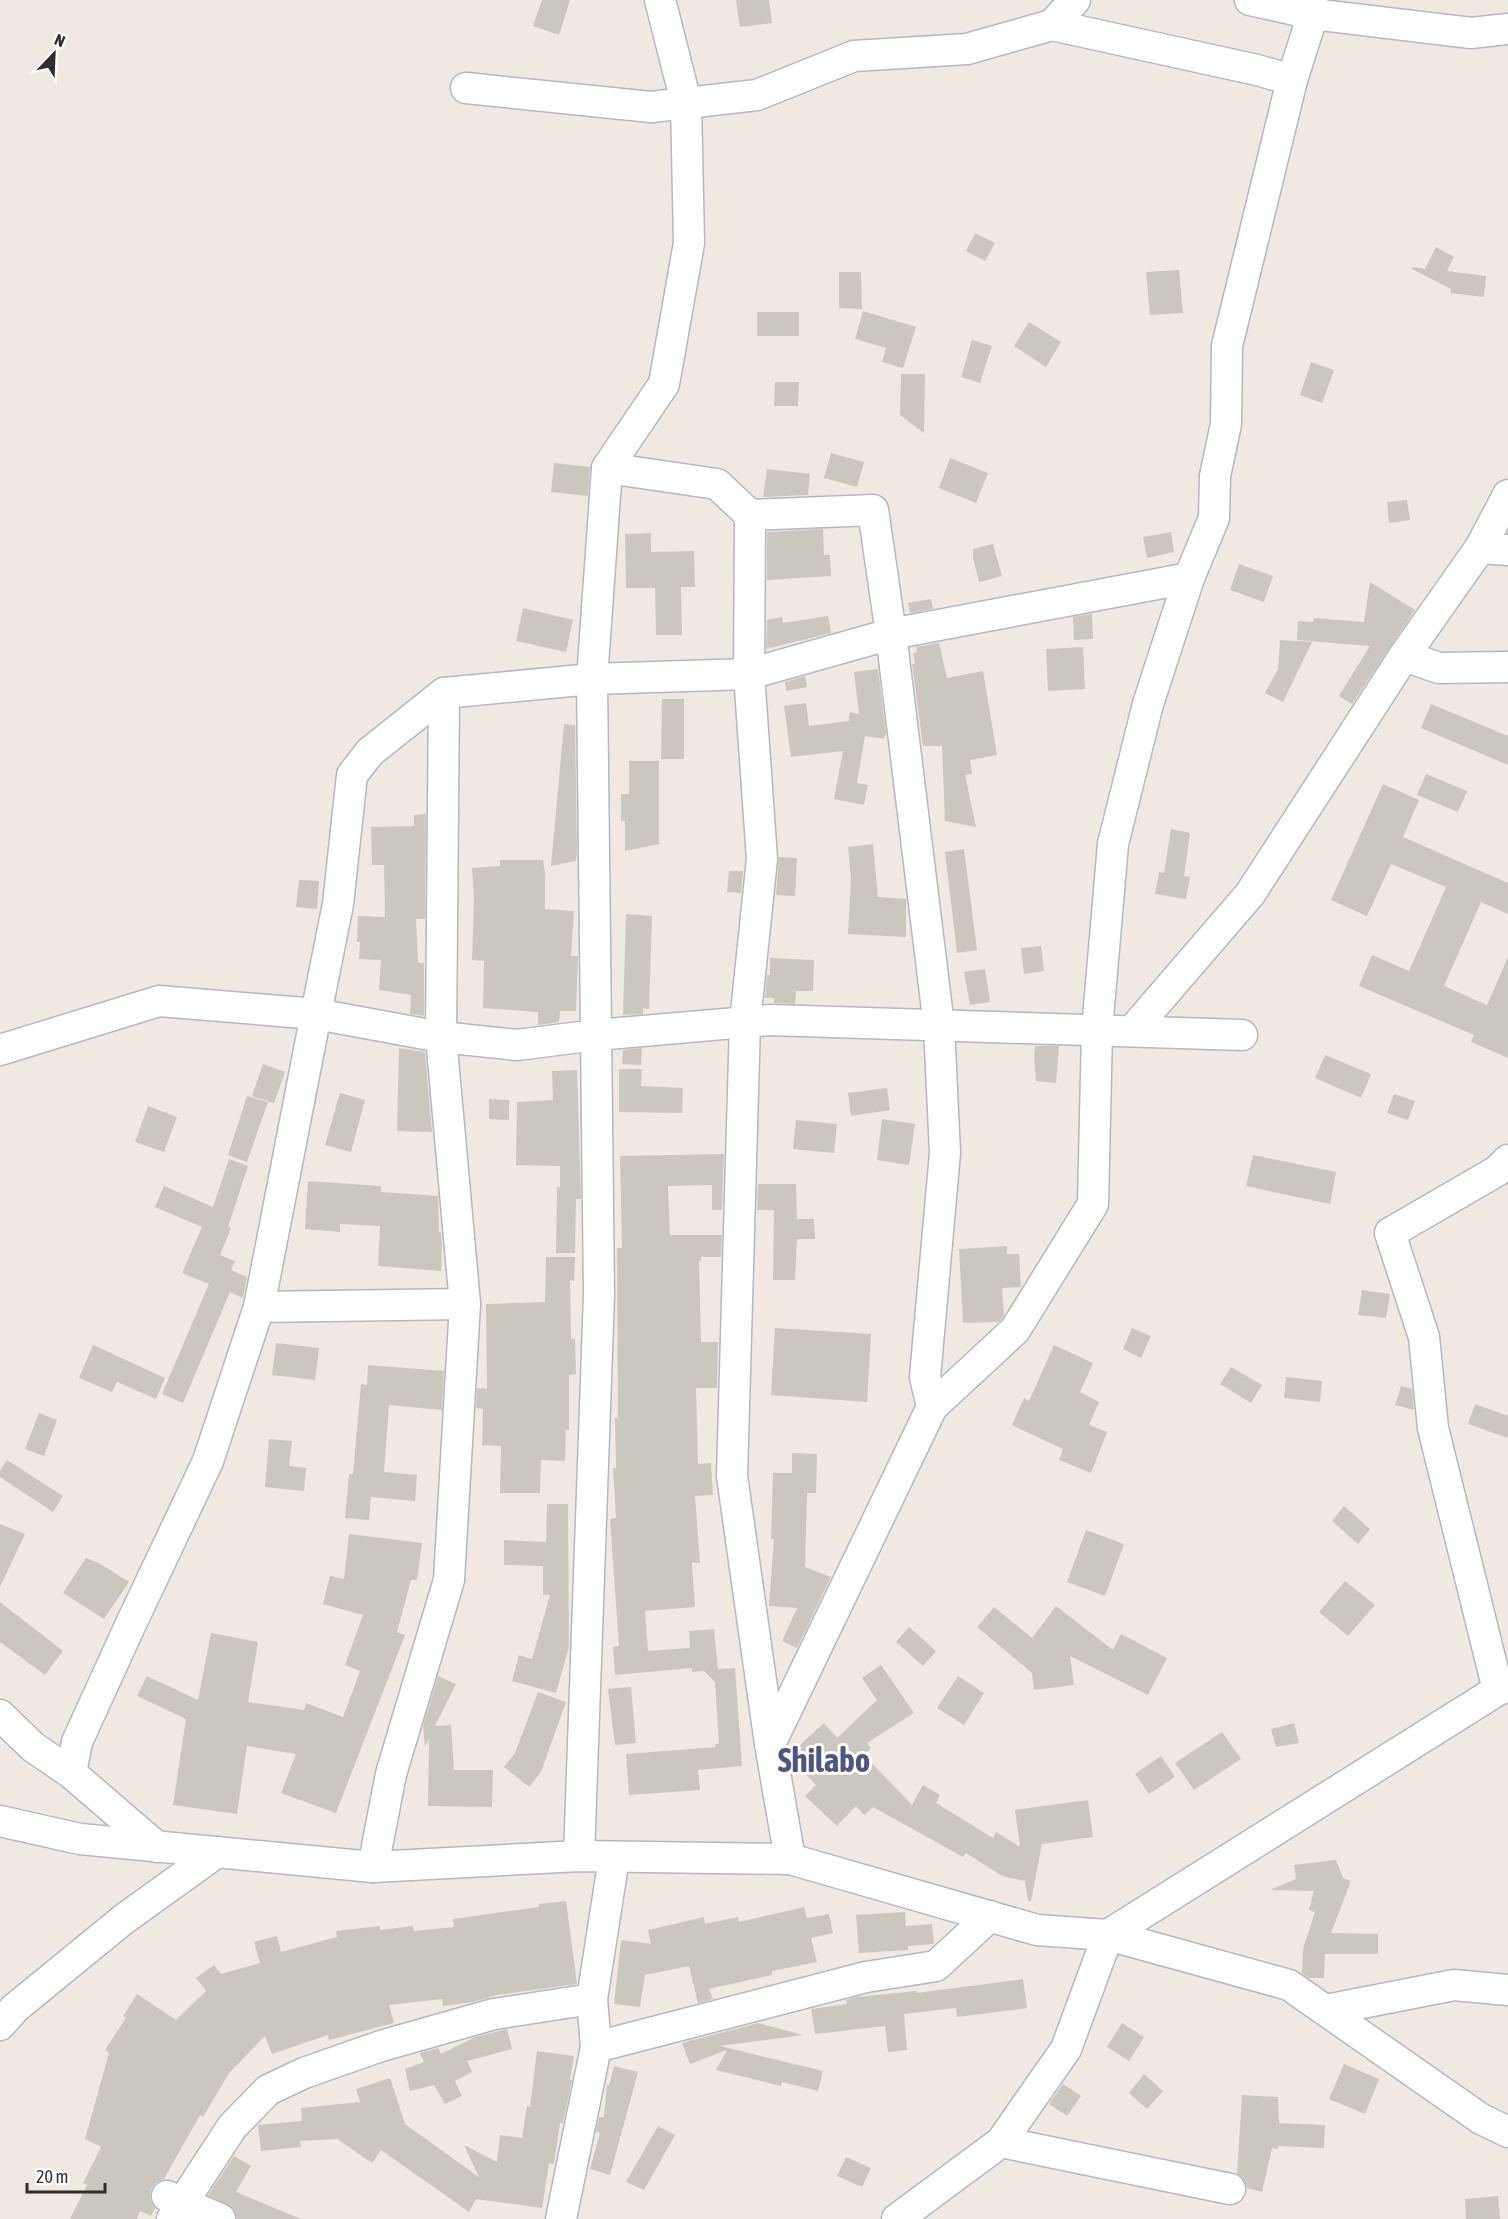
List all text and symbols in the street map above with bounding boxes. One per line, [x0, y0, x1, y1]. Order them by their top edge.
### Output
north arrow [24, 24, 84, 84]
text: N [52, 30, 68, 50]
district label: Shilabo [778, 1741, 870, 1779]
scale bar [27, 2156, 105, 2194]
text: 20 m [36, 2166, 68, 2187]

